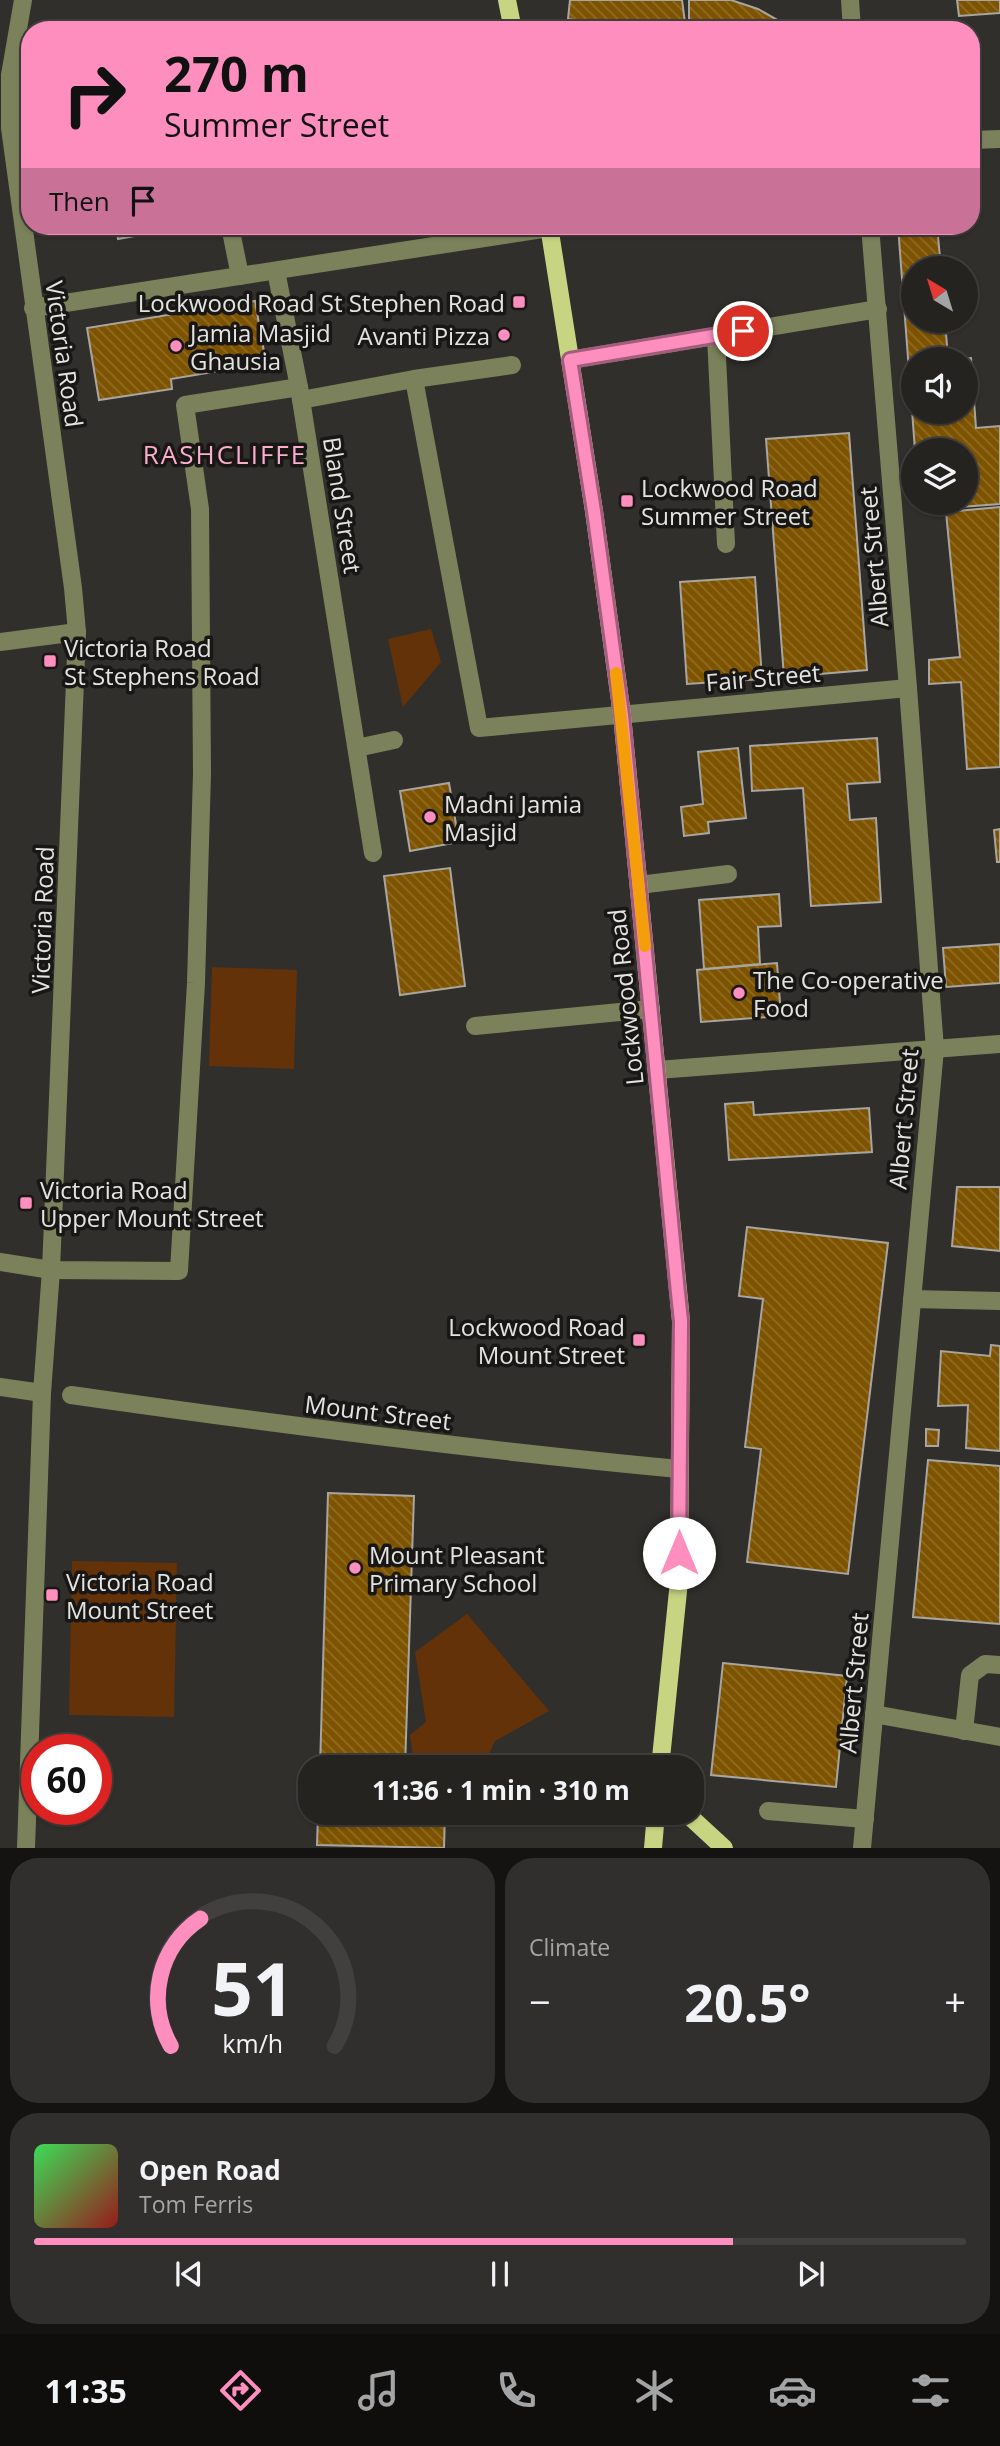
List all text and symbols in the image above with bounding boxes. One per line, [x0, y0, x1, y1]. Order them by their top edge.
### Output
text: 270 m [164, 40, 309, 106]
icon: right [49, 49, 140, 140]
text: Summer Street [164, 103, 389, 146]
icon: arrive [124, 182, 162, 220]
text: Then [49, 183, 110, 219]
north arrow [901, 256, 978, 332]
map controls [901, 256, 978, 515]
street label: Victoria Road [38, 279, 92, 429]
place label: Lockwood Road St Stephen Road [138, 286, 505, 319]
marker: Lockwood Road St Stephen Road [511, 294, 527, 310]
pin [713, 301, 773, 361]
icon: arrive [724, 312, 762, 350]
place label: Jamia Masjid Ghausia [188, 316, 331, 377]
place label: Avanti Pizza [358, 319, 490, 352]
marker: Avanti Pizza [496, 327, 512, 343]
marker: Jamia Masjid Ghausia [168, 338, 184, 354]
button: sound [901, 347, 978, 424]
street label: Bland Street [316, 434, 370, 576]
district label: RASHCLIFFE [143, 436, 307, 472]
button: layers [901, 438, 978, 515]
place label: Lockwood Road Summer Street [641, 471, 818, 532]
street label: Albert Street [850, 485, 896, 629]
marker: Lockwood Road Summer Street [619, 493, 635, 509]
place label: Victoria Road St Stephens Road [64, 631, 260, 692]
marker: Victoria Road St Stephens Road [42, 653, 58, 669]
street label: Fair Street [704, 656, 822, 698]
place label: Madni Jamia Masjid [444, 787, 582, 848]
marker: Madni Jamia Masjid [422, 809, 438, 825]
street label: Victoria Road [23, 846, 61, 994]
street label: Lockwood Road [599, 907, 651, 1087]
place label: The Co-operative Food [753, 963, 944, 1024]
marker: The Co-operative Food [731, 985, 747, 1001]
street label: Albert Street [880, 1047, 926, 1191]
place label: Victoria Road Upper Mount Street [40, 1173, 264, 1234]
marker: Victoria Road Upper Mount Street [18, 1195, 34, 1211]
place label: Lockwood Road Mount Street [448, 1310, 625, 1371]
marker: Lockwood Road Mount Street [631, 1332, 647, 1348]
street label: Mount Street [303, 1387, 453, 1437]
position arrow [642, 1516, 716, 1590]
place label: Mount Pleasant Primary School [369, 1538, 545, 1599]
marker: Mount Pleasant Primary School [347, 1560, 363, 1576]
place label: Victoria Road Mount Street [66, 1565, 214, 1626]
marker: Victoria Road Mount Street [44, 1587, 60, 1603]
street label: Albert Street [830, 1611, 876, 1755]
speed limit sign: 60 [21, 1734, 112, 1825]
text: 11:36 · 1 min · 310 m [372, 1772, 630, 1808]
text: Climate [529, 1931, 610, 1963]
text: 51 [211, 1939, 294, 2038]
text: 20.5° [684, 1966, 811, 2037]
text: − [529, 1975, 551, 2027]
text: + [944, 1975, 966, 2027]
text: km/h [222, 2026, 283, 2060]
text: Open Road [139, 2152, 281, 2188]
text: Tom Ferris [139, 2188, 253, 2220]
icon: previous [170, 2255, 208, 2293]
icon: pause [481, 2255, 519, 2293]
icon: next [792, 2255, 830, 2293]
icon: directions [216, 2366, 265, 2415]
icon: music [354, 2366, 403, 2415]
icon: phone [492, 2366, 541, 2415]
icon: climate [630, 2366, 679, 2415]
icon: car [768, 2366, 817, 2415]
icon: filters [906, 2366, 955, 2415]
text: 11:35 [45, 2369, 127, 2412]

